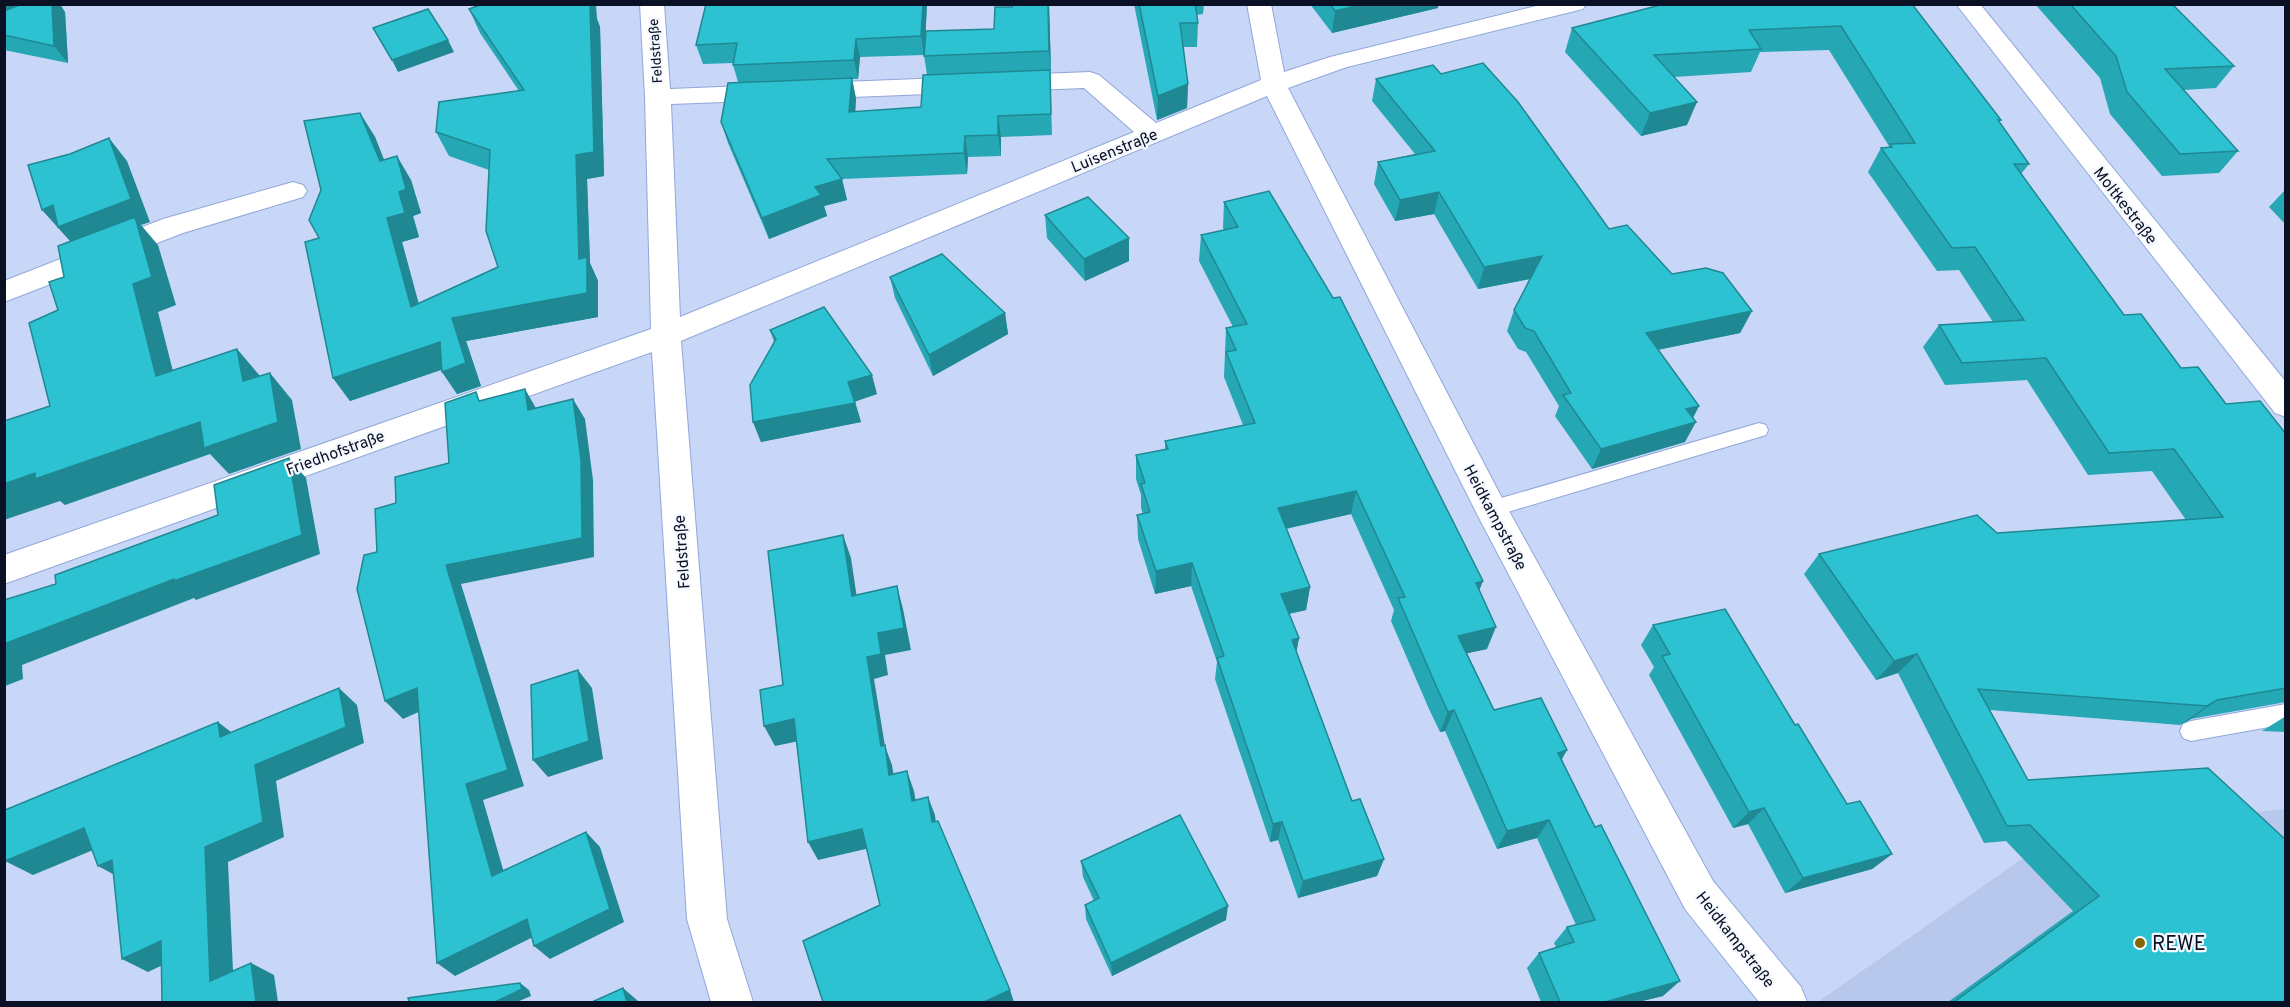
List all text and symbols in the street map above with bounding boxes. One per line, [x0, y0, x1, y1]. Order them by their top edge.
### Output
street label: Feldstraße [646, 18, 667, 84]
street label: Luisenstraße [1069, 125, 1161, 178]
street label: Moltkestraße [2088, 164, 2161, 249]
street label: Friedhofstraße [284, 427, 388, 481]
street label: Heidkampstraße [1458, 462, 1530, 574]
street label: Feldstraße [670, 514, 696, 589]
street label: Heidkampstraße [1691, 888, 1778, 992]
place label: REWE [2152, 932, 2206, 958]
marker: REWE [2133, 936, 2147, 950]

